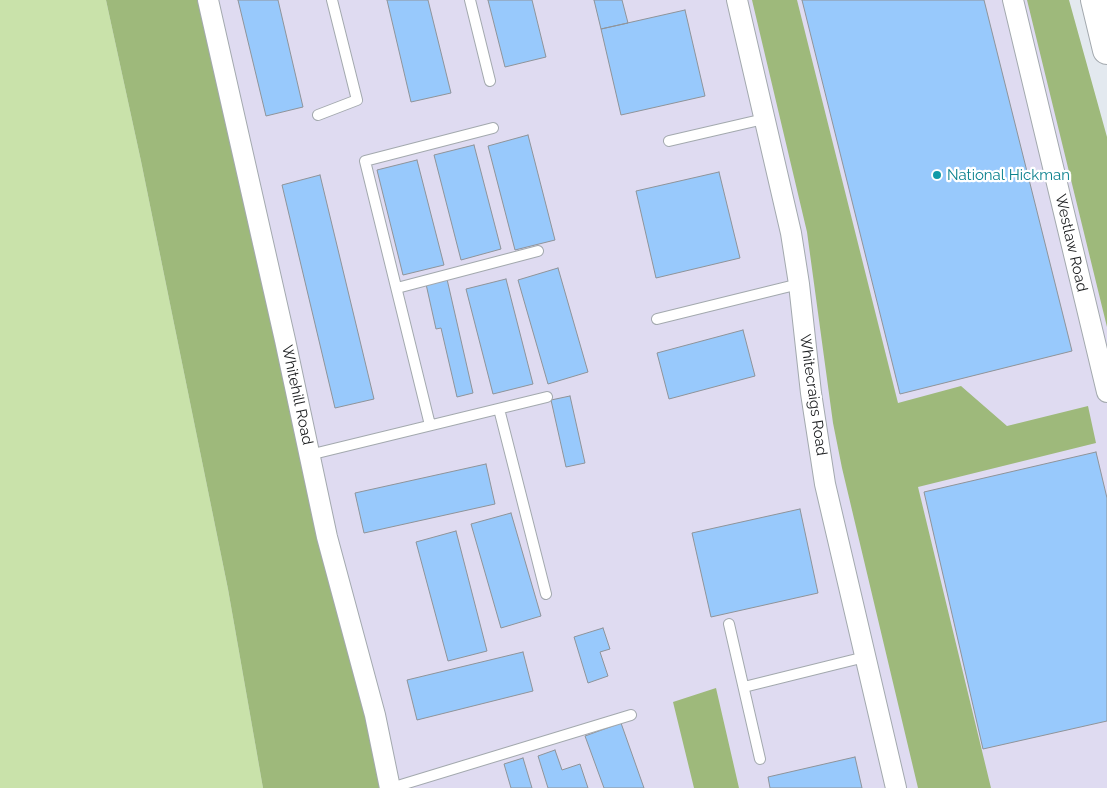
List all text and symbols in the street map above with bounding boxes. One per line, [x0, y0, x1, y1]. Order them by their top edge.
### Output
place label: National Hickman [947, 166, 1070, 184]
marker: National Hickman [931, 169, 943, 181]
street label: Westlaw Road [1051, 192, 1091, 294]
street label: Whitecraigs Road [796, 333, 830, 457]
street label: Whitehill Road [278, 344, 316, 446]

